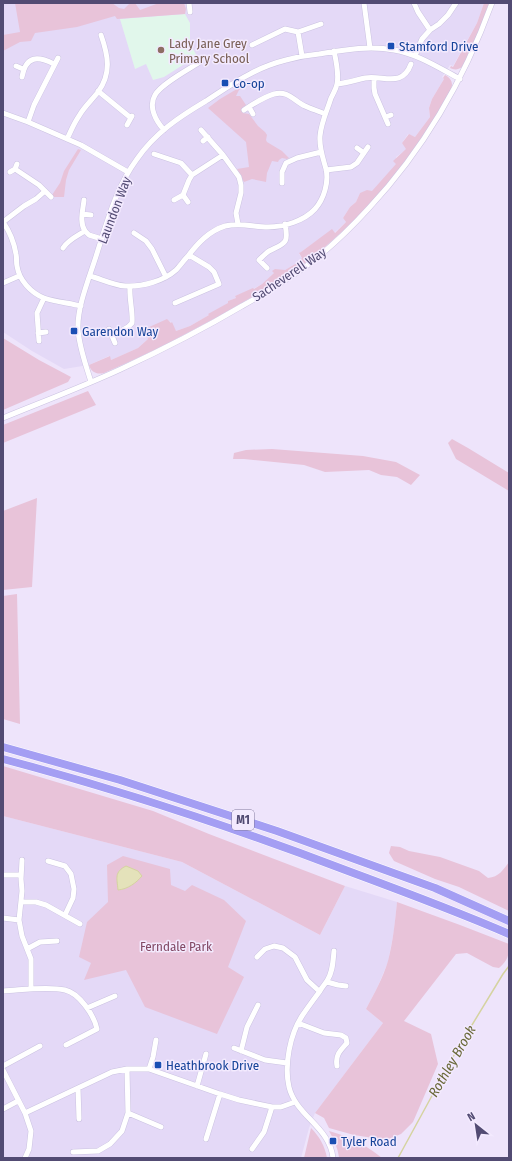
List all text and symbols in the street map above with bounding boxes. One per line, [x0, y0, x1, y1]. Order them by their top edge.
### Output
place label: Lady Jane Grey Primary School [169, 36, 250, 66]
place label: Stamford Drive [399, 39, 478, 54]
marker: Stamford Drive [386, 41, 396, 51]
marker: Lady Jane Grey Primary School [156, 45, 166, 55]
place label: Co-op [233, 76, 265, 91]
marker: Co-op [220, 78, 230, 88]
street label: Laundon Way [95, 174, 134, 246]
street label: Sacheverell Way [250, 244, 329, 305]
place label: Garendon Way [82, 324, 158, 339]
marker: Garendon Way [69, 326, 79, 336]
road number: M1 [232, 810, 254, 830]
park label: Ferndale Park [140, 939, 213, 954]
water label: Rothley Brook [425, 1022, 480, 1100]
place label: Heathbrook Drive [166, 1058, 259, 1073]
marker: Heathbrook Drive [153, 1060, 163, 1070]
north arrow [456, 1105, 496, 1145]
text: N [465, 1109, 477, 1124]
place label: Tyler Road [341, 1134, 397, 1149]
marker: Tyler Road [328, 1136, 338, 1146]

